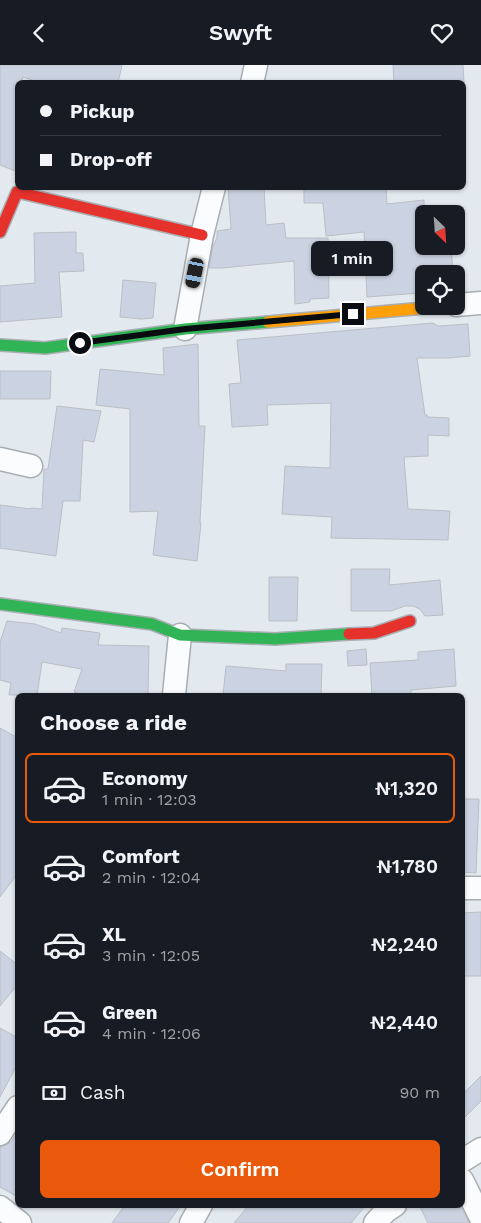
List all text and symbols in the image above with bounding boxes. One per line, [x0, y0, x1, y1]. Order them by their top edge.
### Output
icon: back [25, 19, 53, 47]
icon: heart [428, 19, 456, 47]
text: Swyft [209, 20, 272, 45]
text: Pickup [70, 100, 134, 123]
text: Drop-off [70, 148, 152, 171]
north arrow [415, 205, 465, 255]
map controls [415, 205, 465, 315]
callout: 1 min [312, 241, 394, 277]
text: 1 min [331, 249, 373, 268]
car [184, 257, 205, 289]
button: locate [415, 265, 465, 315]
route end [342, 303, 364, 325]
route start [69, 332, 91, 354]
text: Choose a ride [40, 710, 187, 735]
icon: car [42, 766, 87, 811]
text: Economy [102, 767, 187, 790]
text: ₦1,320 [375, 777, 438, 800]
text: 1 min · 12:03 [102, 790, 197, 809]
icon: car [42, 844, 87, 889]
text: Comfort [102, 845, 180, 868]
text: ₦1,780 [377, 855, 438, 878]
text: 2 min · 12:04 [102, 868, 200, 887]
icon: car [42, 922, 87, 967]
text: XL [102, 923, 126, 946]
text: ₦2,240 [371, 933, 438, 956]
text: 3 min · 12:05 [102, 946, 200, 965]
icon: car [42, 1000, 87, 1045]
text: Green [102, 1001, 158, 1024]
text: ₦2,440 [370, 1011, 438, 1034]
text: 4 min · 12:06 [102, 1024, 201, 1043]
icon: cash [40, 1079, 68, 1107]
text: Cash [80, 1081, 126, 1104]
text: 90 m [399, 1083, 440, 1102]
button: Confirm [40, 1140, 440, 1198]

